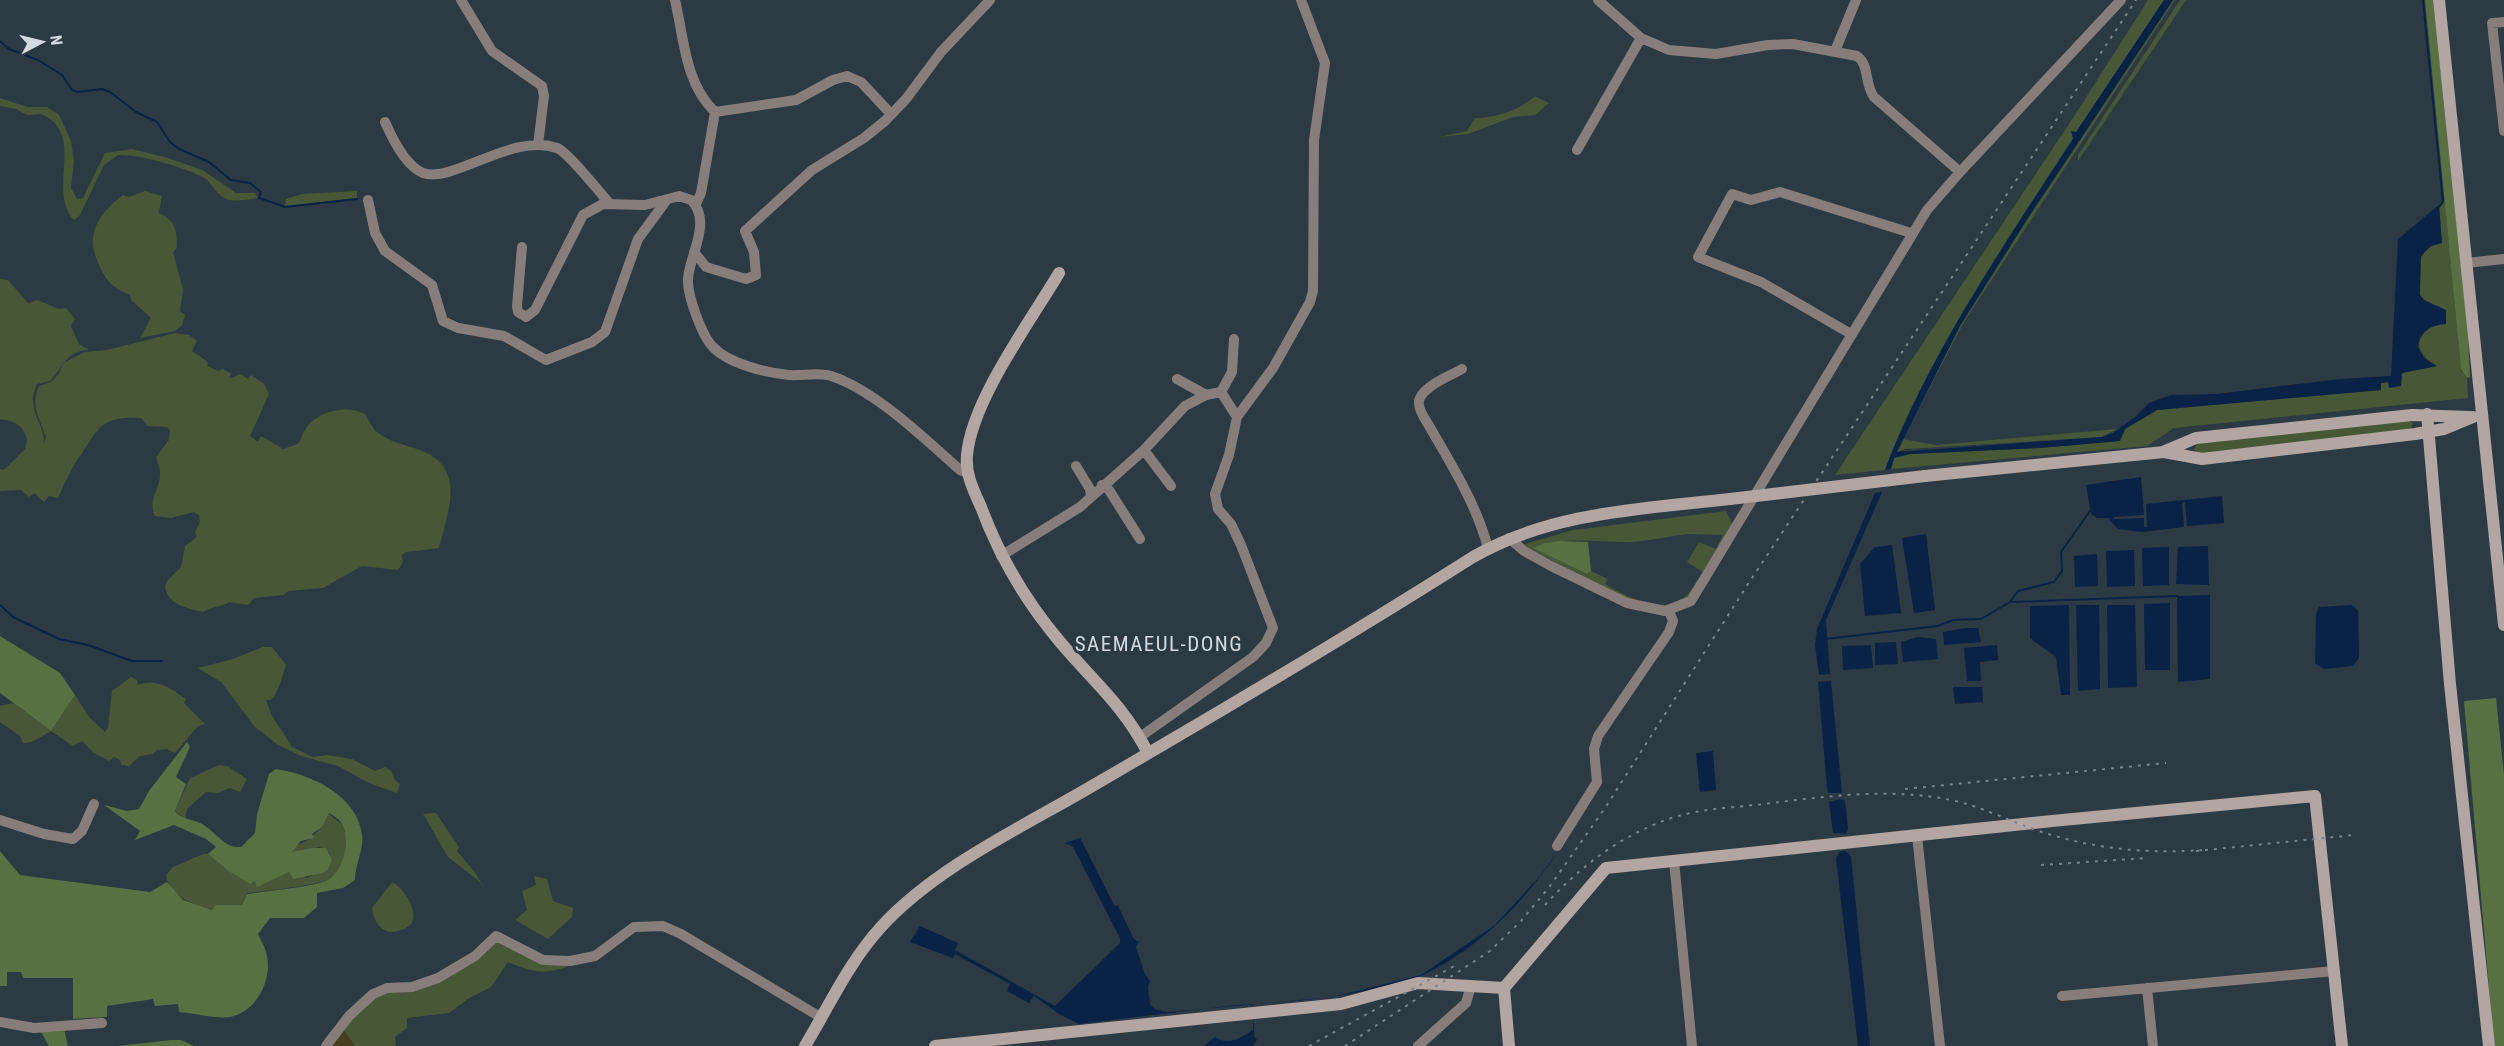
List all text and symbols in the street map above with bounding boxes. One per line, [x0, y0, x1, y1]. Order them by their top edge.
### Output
north arrow [12, 12, 72, 72]
text: N [46, 34, 66, 46]
district label: SAEMAEUL-DONG [1075, 632, 1243, 656]

